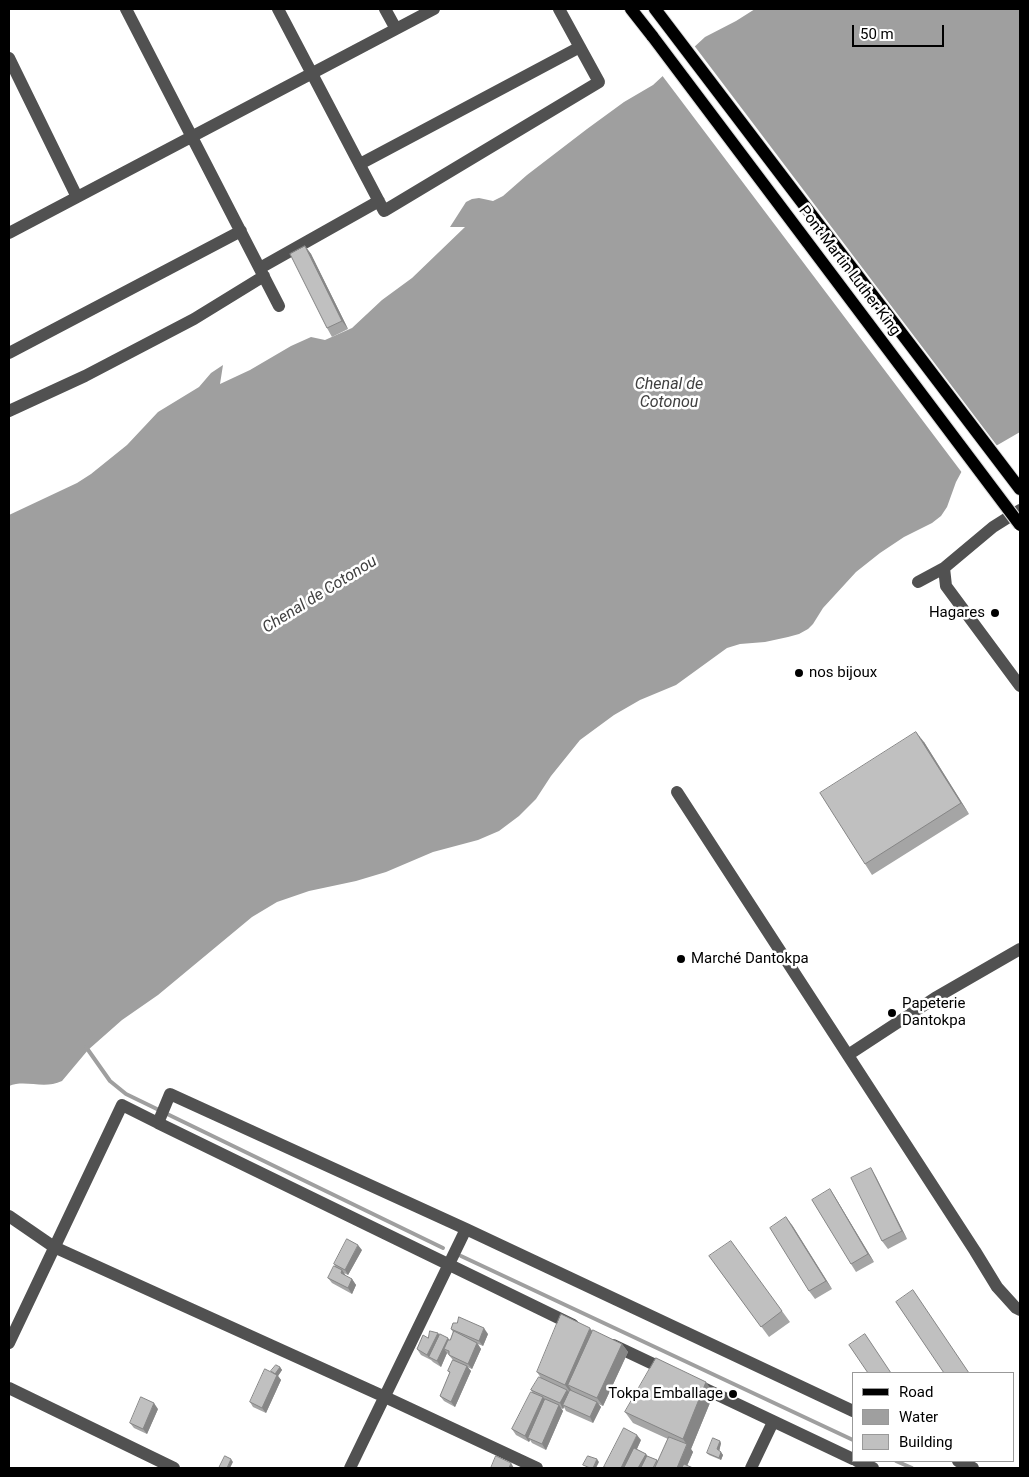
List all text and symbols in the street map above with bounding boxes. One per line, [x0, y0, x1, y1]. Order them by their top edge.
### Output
scale bar [854, 15, 946, 47]
text: 50 m [860, 25, 894, 43]
street label: Pont Martin Luther King [794, 203, 904, 339]
water label: Chenal de Cotonou [635, 375, 703, 413]
water label: Chenal de Cotonou [259, 552, 381, 638]
place label: Hagares [929, 604, 985, 622]
marker: Hagares [989, 607, 1001, 619]
place label: nos bijoux [809, 664, 877, 682]
marker: nos bijoux [793, 667, 805, 679]
place label: Marché Dantokpa [691, 950, 809, 968]
marker: Marché Dantokpa [675, 953, 687, 965]
place label: Papeterie Dantokpa [902, 995, 966, 1030]
marker: Papeterie Dantokpa [886, 1007, 898, 1019]
legend [852, 1372, 1014, 1462]
text: Road [899, 1383, 933, 1401]
place label: Tokpa Emballage [608, 1385, 723, 1403]
marker: Tokpa Emballage [727, 1388, 739, 1400]
text: Water [899, 1408, 938, 1426]
text: Building [899, 1433, 953, 1451]

